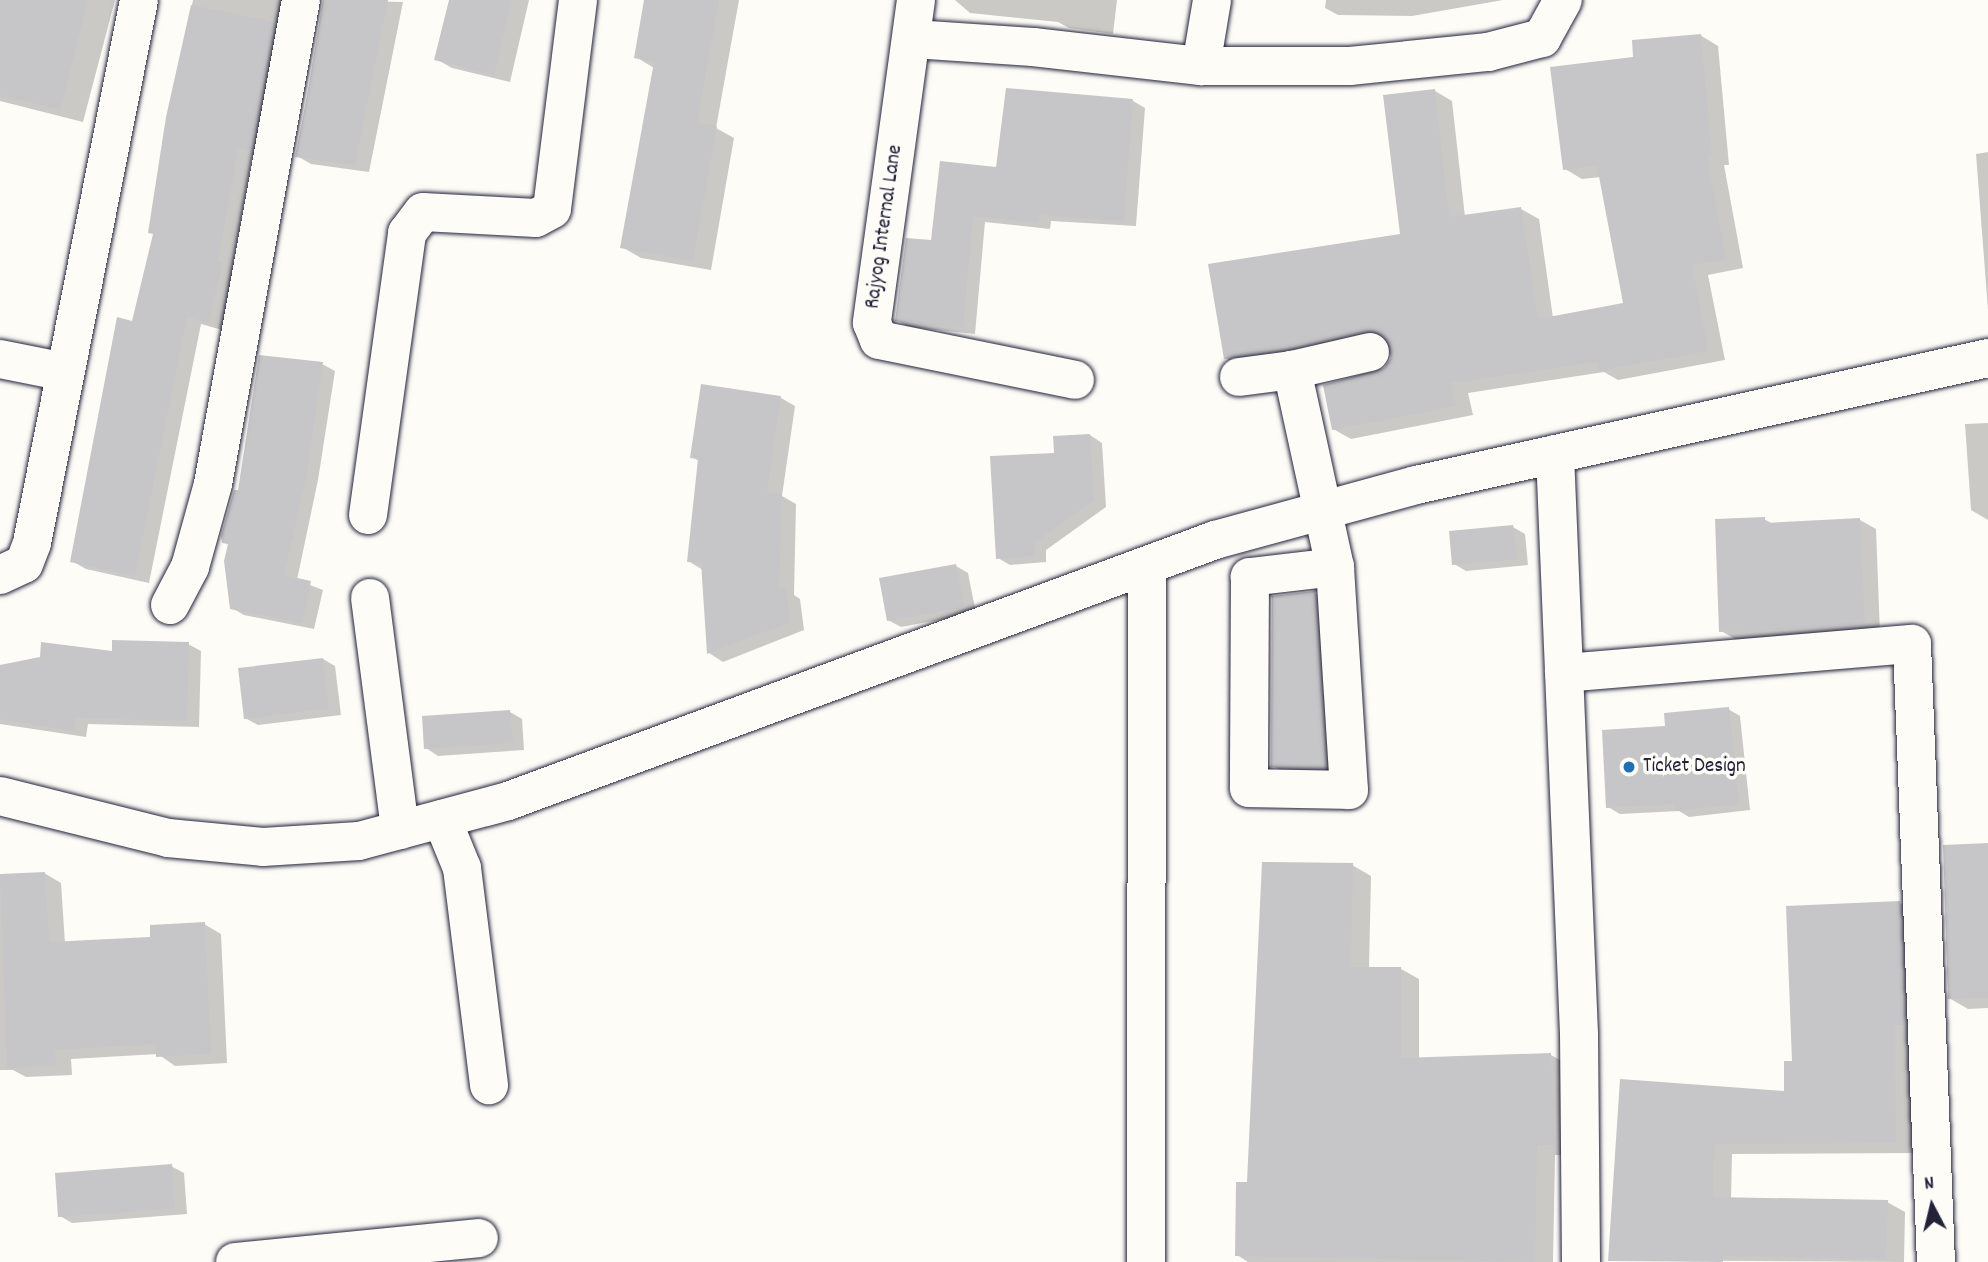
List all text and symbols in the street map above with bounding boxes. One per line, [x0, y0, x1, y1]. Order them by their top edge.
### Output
street label: Rajyog Internal Lane [861, 143, 909, 311]
place label: Ticket Design [1643, 754, 1746, 780]
marker: Ticket Design [1621, 759, 1637, 775]
north arrow [1897, 1171, 1967, 1241]
text: N [1923, 1171, 1936, 1199]

